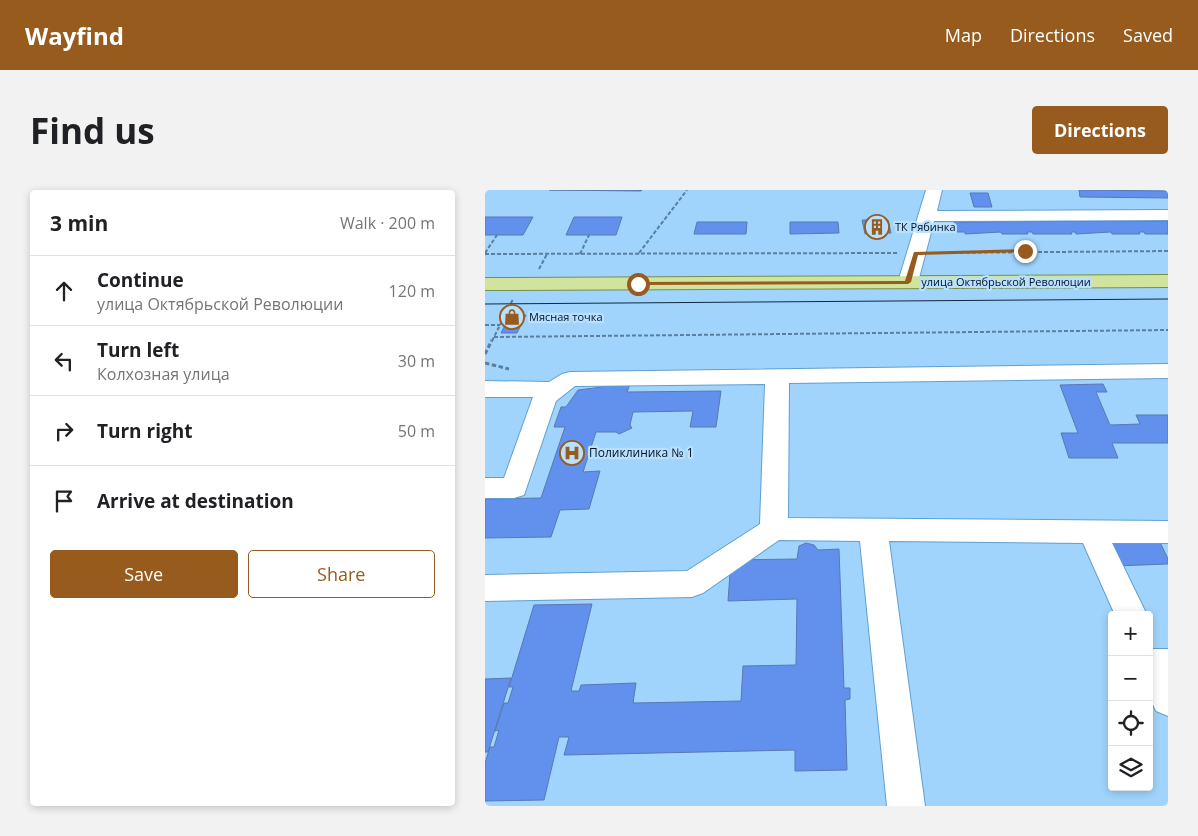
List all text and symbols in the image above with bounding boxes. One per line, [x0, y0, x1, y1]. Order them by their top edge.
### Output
text: Wayfind [25, 19, 124, 52]
text: Map [945, 23, 982, 47]
text: Directions [1010, 23, 1095, 47]
text: Saved [1123, 23, 1173, 47]
button: Directions [1032, 106, 1168, 154]
text: Find us [30, 107, 155, 154]
text: 3 min [50, 209, 108, 237]
text: Walk · 200 m [340, 212, 435, 234]
building icon: ТК Рябинка [864, 214, 890, 240]
place label: ТК Рябинка [895, 219, 956, 234]
route end [1014, 240, 1037, 263]
text: Continue [97, 267, 184, 293]
route start [627, 273, 650, 296]
street label: улица Октябрьской Революции [921, 274, 1091, 289]
icon: ahead [50, 277, 78, 305]
text: 120 m [389, 280, 435, 302]
text: улица Октябрьской Революции [97, 293, 343, 315]
shop icon: Мясная точка [499, 304, 525, 330]
place label: Мясная точка [529, 309, 603, 324]
text: Turn left [97, 337, 179, 363]
icon: left [50, 347, 78, 375]
text: 30 m [398, 350, 435, 372]
text: Колхозная улица [97, 363, 230, 385]
icon: right [50, 417, 78, 445]
text: Turn right [97, 418, 192, 444]
text: 50 m [398, 420, 435, 442]
hospital icon: Поликлиника № 1 [559, 440, 585, 466]
place label: Поликлиника № 1 [589, 444, 694, 461]
icon: arrive [50, 487, 78, 515]
text: Arrive at destination [97, 488, 294, 514]
button: Save [50, 550, 238, 598]
button: Share [248, 550, 435, 598]
map controls [1108, 611, 1153, 791]
button: + [1108, 611, 1153, 656]
button: − [1108, 656, 1153, 701]
button: locate [1108, 701, 1153, 746]
button: layers [1108, 746, 1153, 791]

